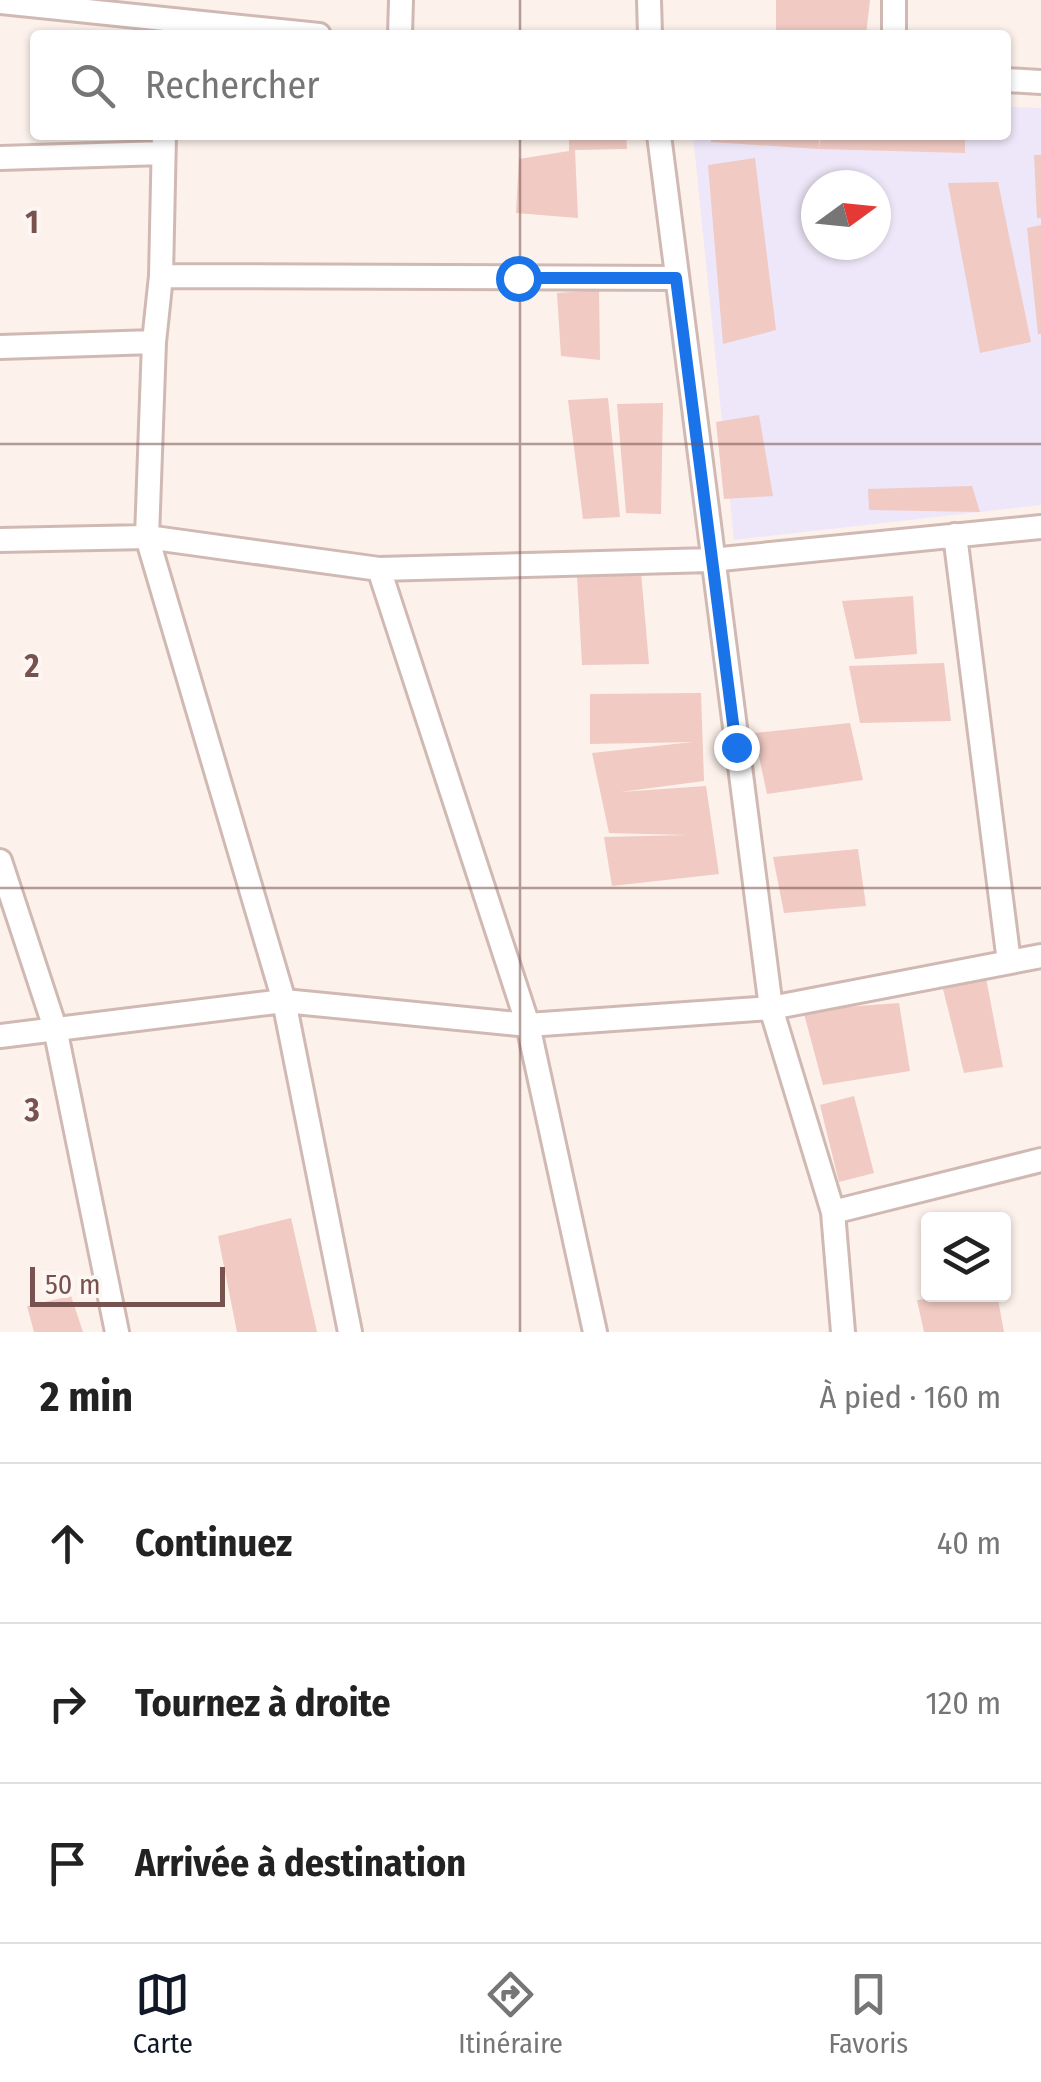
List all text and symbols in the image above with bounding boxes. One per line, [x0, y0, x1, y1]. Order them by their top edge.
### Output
search box [30, 30, 1011, 140]
icon: search [65, 58, 120, 113]
text: Rechercher [145, 62, 320, 108]
north arrow [801, 170, 891, 260]
text: 1 [25, 203, 39, 241]
route start [496, 256, 542, 302]
text: 2 [24, 647, 40, 685]
route end [714, 725, 760, 771]
text: 3 [23, 1091, 40, 1129]
map controls [921, 1212, 1011, 1302]
button: layers [921, 1212, 1011, 1302]
scale bar [30, 1262, 225, 1306]
text: 50 m [45, 1268, 101, 1301]
text: 2 min [40, 1372, 133, 1422]
text: À pied · 160 m [820, 1378, 1001, 1416]
icon: ahead [40, 1516, 95, 1571]
text: Continuez [135, 1520, 292, 1566]
text: 40 m [937, 1524, 1001, 1562]
icon: right [40, 1676, 95, 1731]
text: Tournez à droite [135, 1680, 391, 1726]
text: 120 m [926, 1684, 1001, 1722]
icon: arrive [40, 1836, 95, 1891]
text: Arrivée à destination [135, 1840, 466, 1886]
tab: Carte [133, 1967, 193, 2060]
tab: Itinéraire [458, 1967, 563, 2060]
tab: Favoris [828, 1967, 908, 2060]

